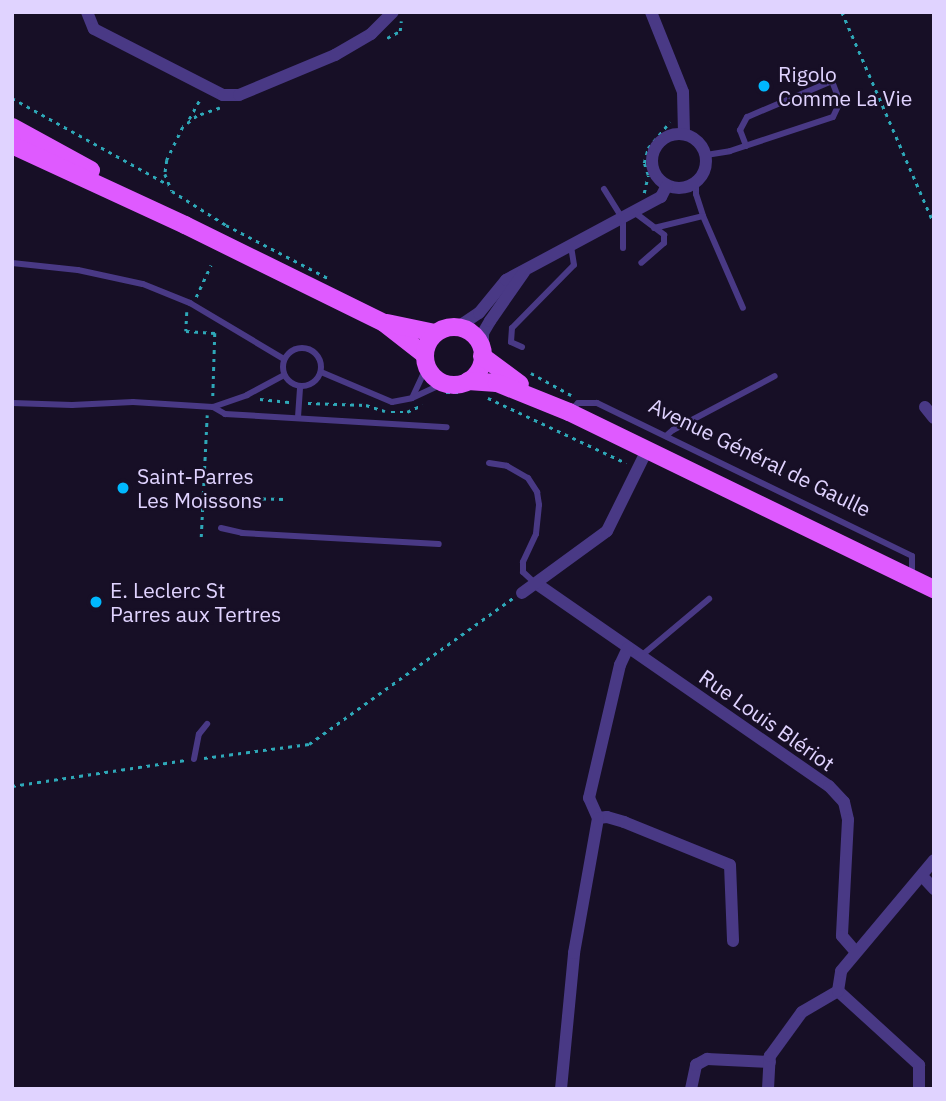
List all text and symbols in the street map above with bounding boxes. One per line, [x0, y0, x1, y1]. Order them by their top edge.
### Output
place label: Rigolo Comme La Vie [778, 61, 912, 111]
marker: Rigolo Comme La Vie [756, 78, 772, 94]
street label: Avenue Général de Gaulle [645, 392, 875, 522]
place label: Saint-Parres Les Moissons [137, 463, 262, 513]
marker: Saint-Parres Les Moissons [115, 480, 131, 496]
place label: E. Leclerc St Parres aux Tertres [110, 577, 281, 627]
marker: E. Leclerc St Parres aux Tertres [88, 594, 104, 610]
street label: Rue Louis Blériot [695, 664, 839, 776]

